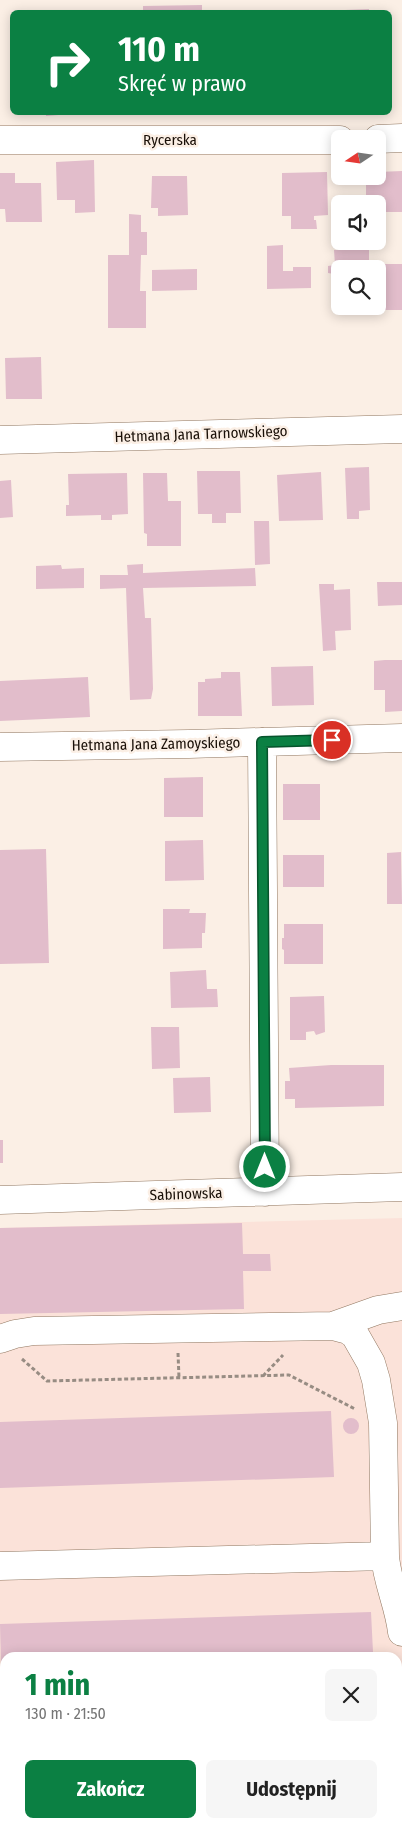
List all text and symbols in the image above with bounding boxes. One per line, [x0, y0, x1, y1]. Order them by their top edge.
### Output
text: 110 m [118, 28, 200, 70]
icon: right [35, 30, 100, 95]
text: Skręć w prawo [118, 70, 247, 97]
north arrow [331, 130, 386, 185]
map controls [331, 130, 386, 315]
street label: Rycerska [143, 131, 197, 149]
button: sound [331, 195, 386, 250]
button: search [331, 260, 386, 315]
street label: Hetmana Jana Tarnowskiego [114, 422, 288, 446]
pin [311, 719, 353, 761]
icon: arrive [318, 726, 346, 754]
street label: Hetmana Jana Zamoyskiego [71, 734, 241, 754]
position arrow [238, 1140, 290, 1192]
street label: Sabinowska [149, 1184, 223, 1204]
text: 1 min [25, 1667, 90, 1703]
button: close [325, 1669, 377, 1721]
text: 130 m · 21:50 [25, 1704, 106, 1723]
button: Zakończ [25, 1760, 196, 1818]
button: Udostępnij [206, 1760, 377, 1818]

